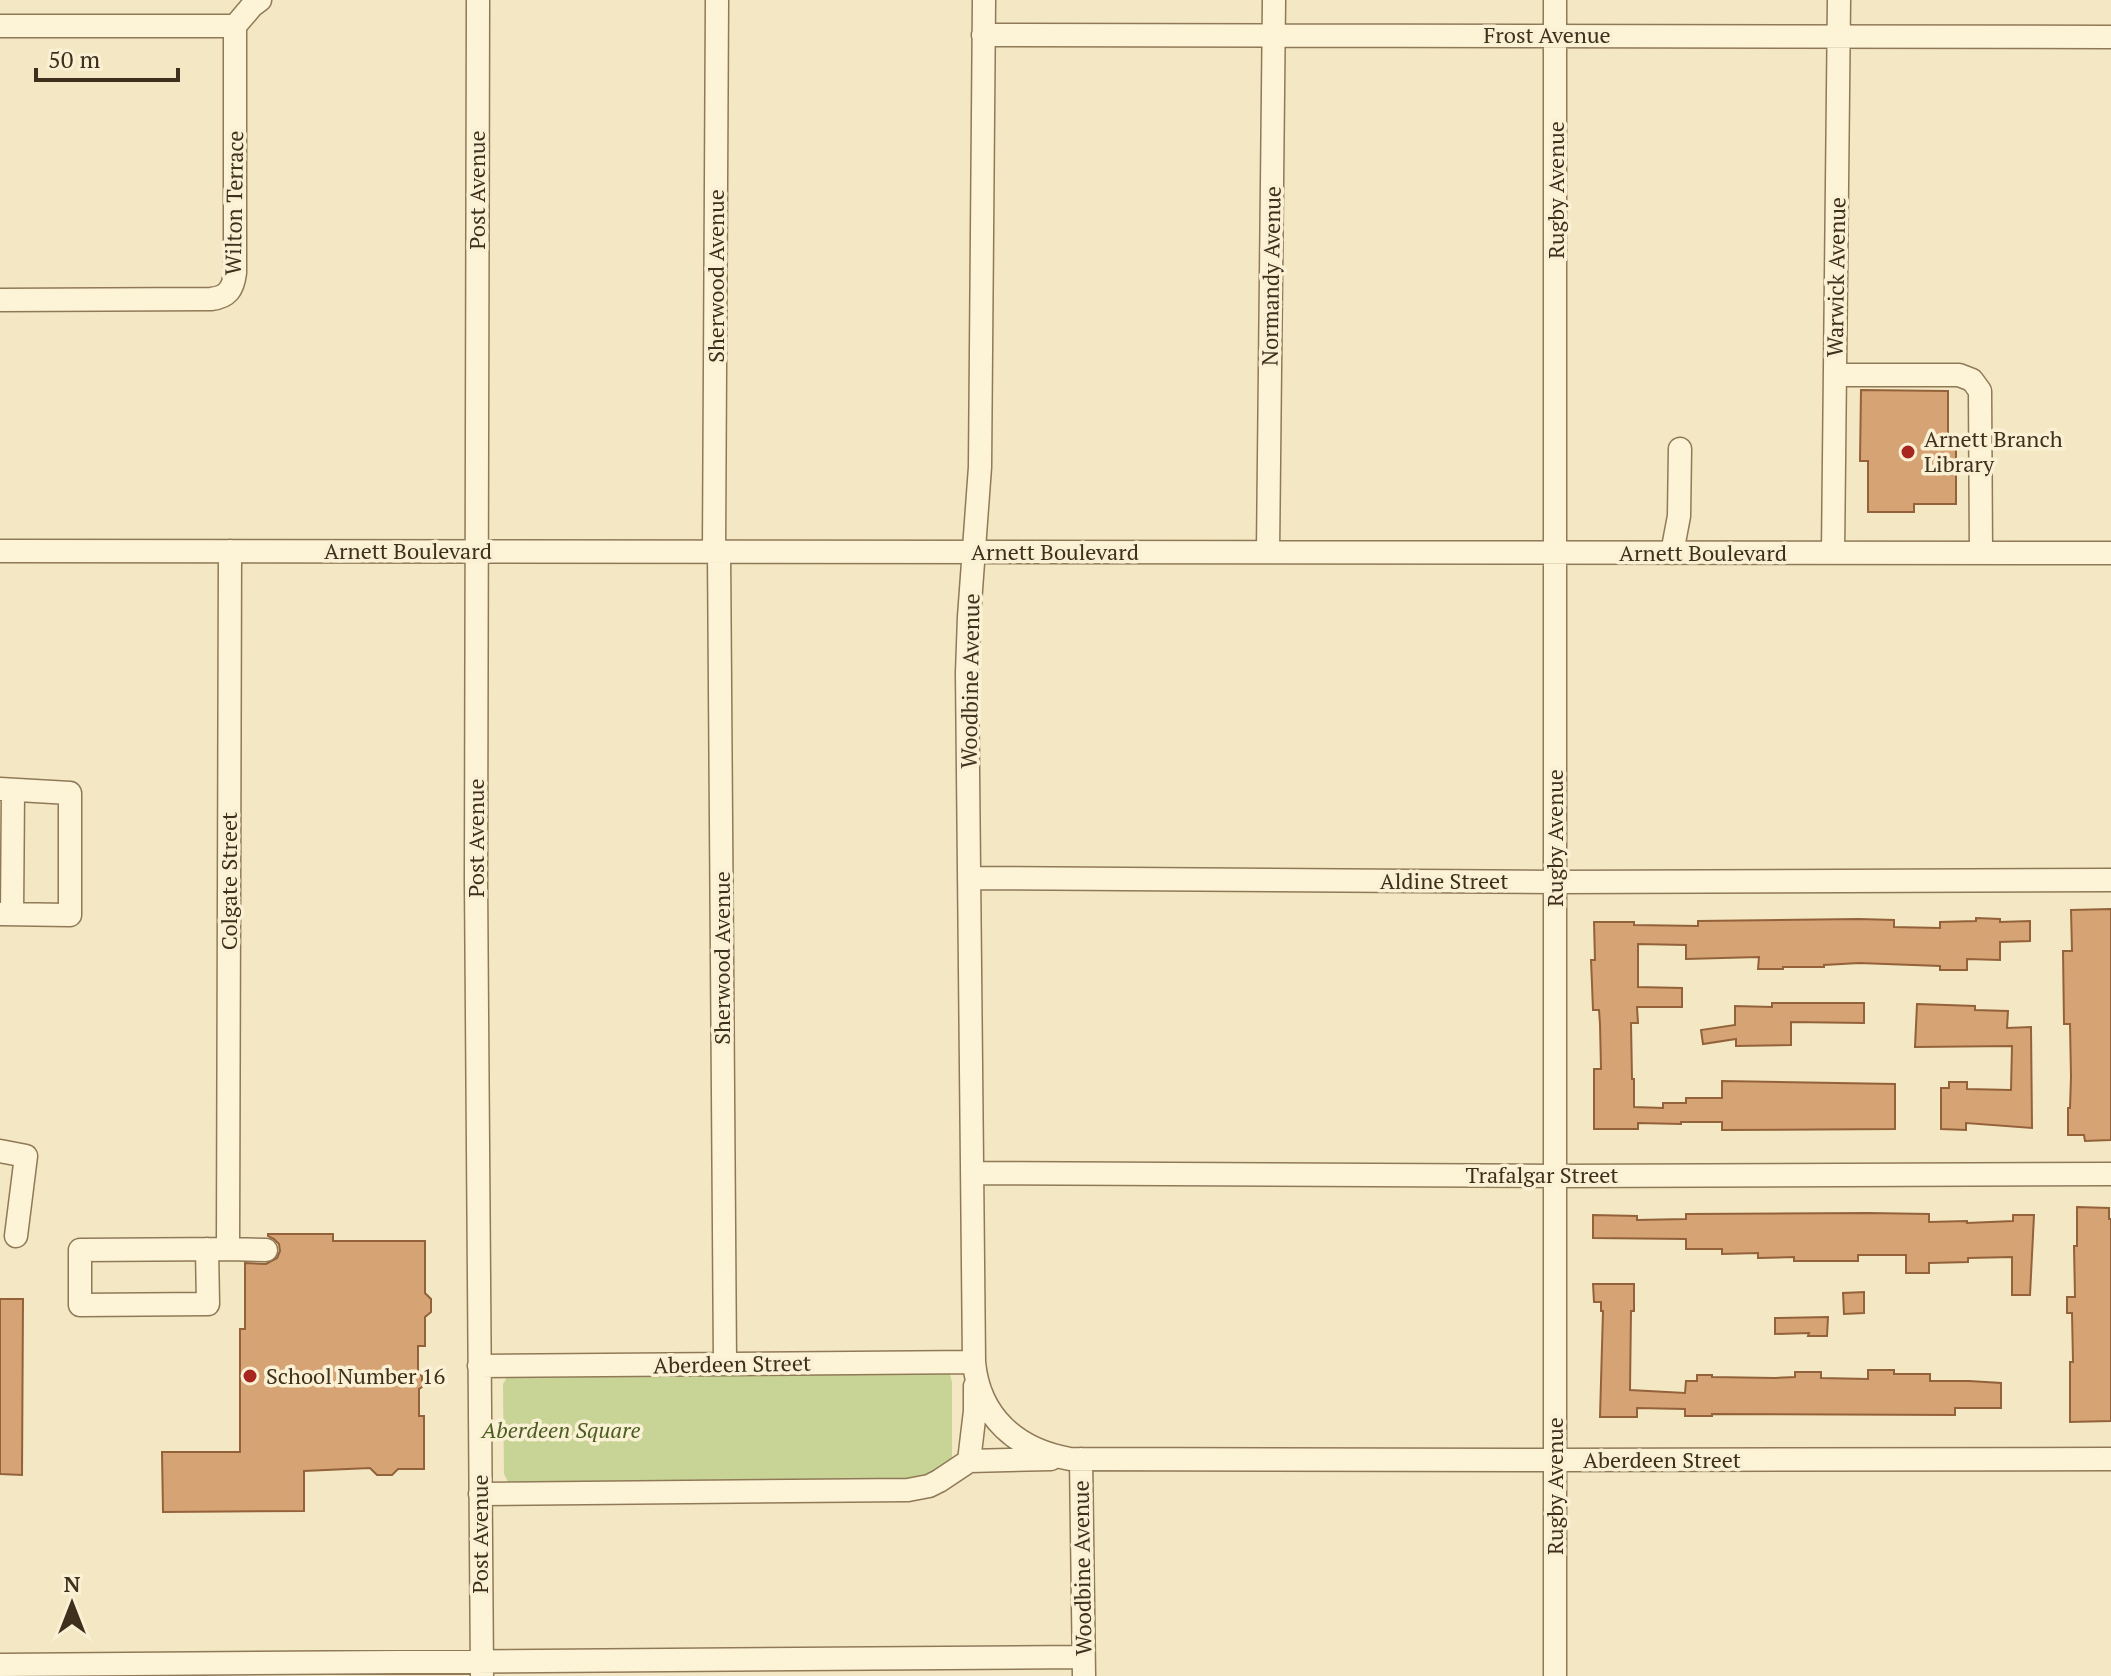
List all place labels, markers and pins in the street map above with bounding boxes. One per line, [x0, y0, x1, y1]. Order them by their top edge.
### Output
place label: Arnett Branch Library [1924, 424, 2063, 478]
marker: Arnett Branch Library [1899, 443, 1917, 461]
place label: School Number 16 [266, 1361, 446, 1390]
marker: School Number 16 [241, 1367, 259, 1385]

